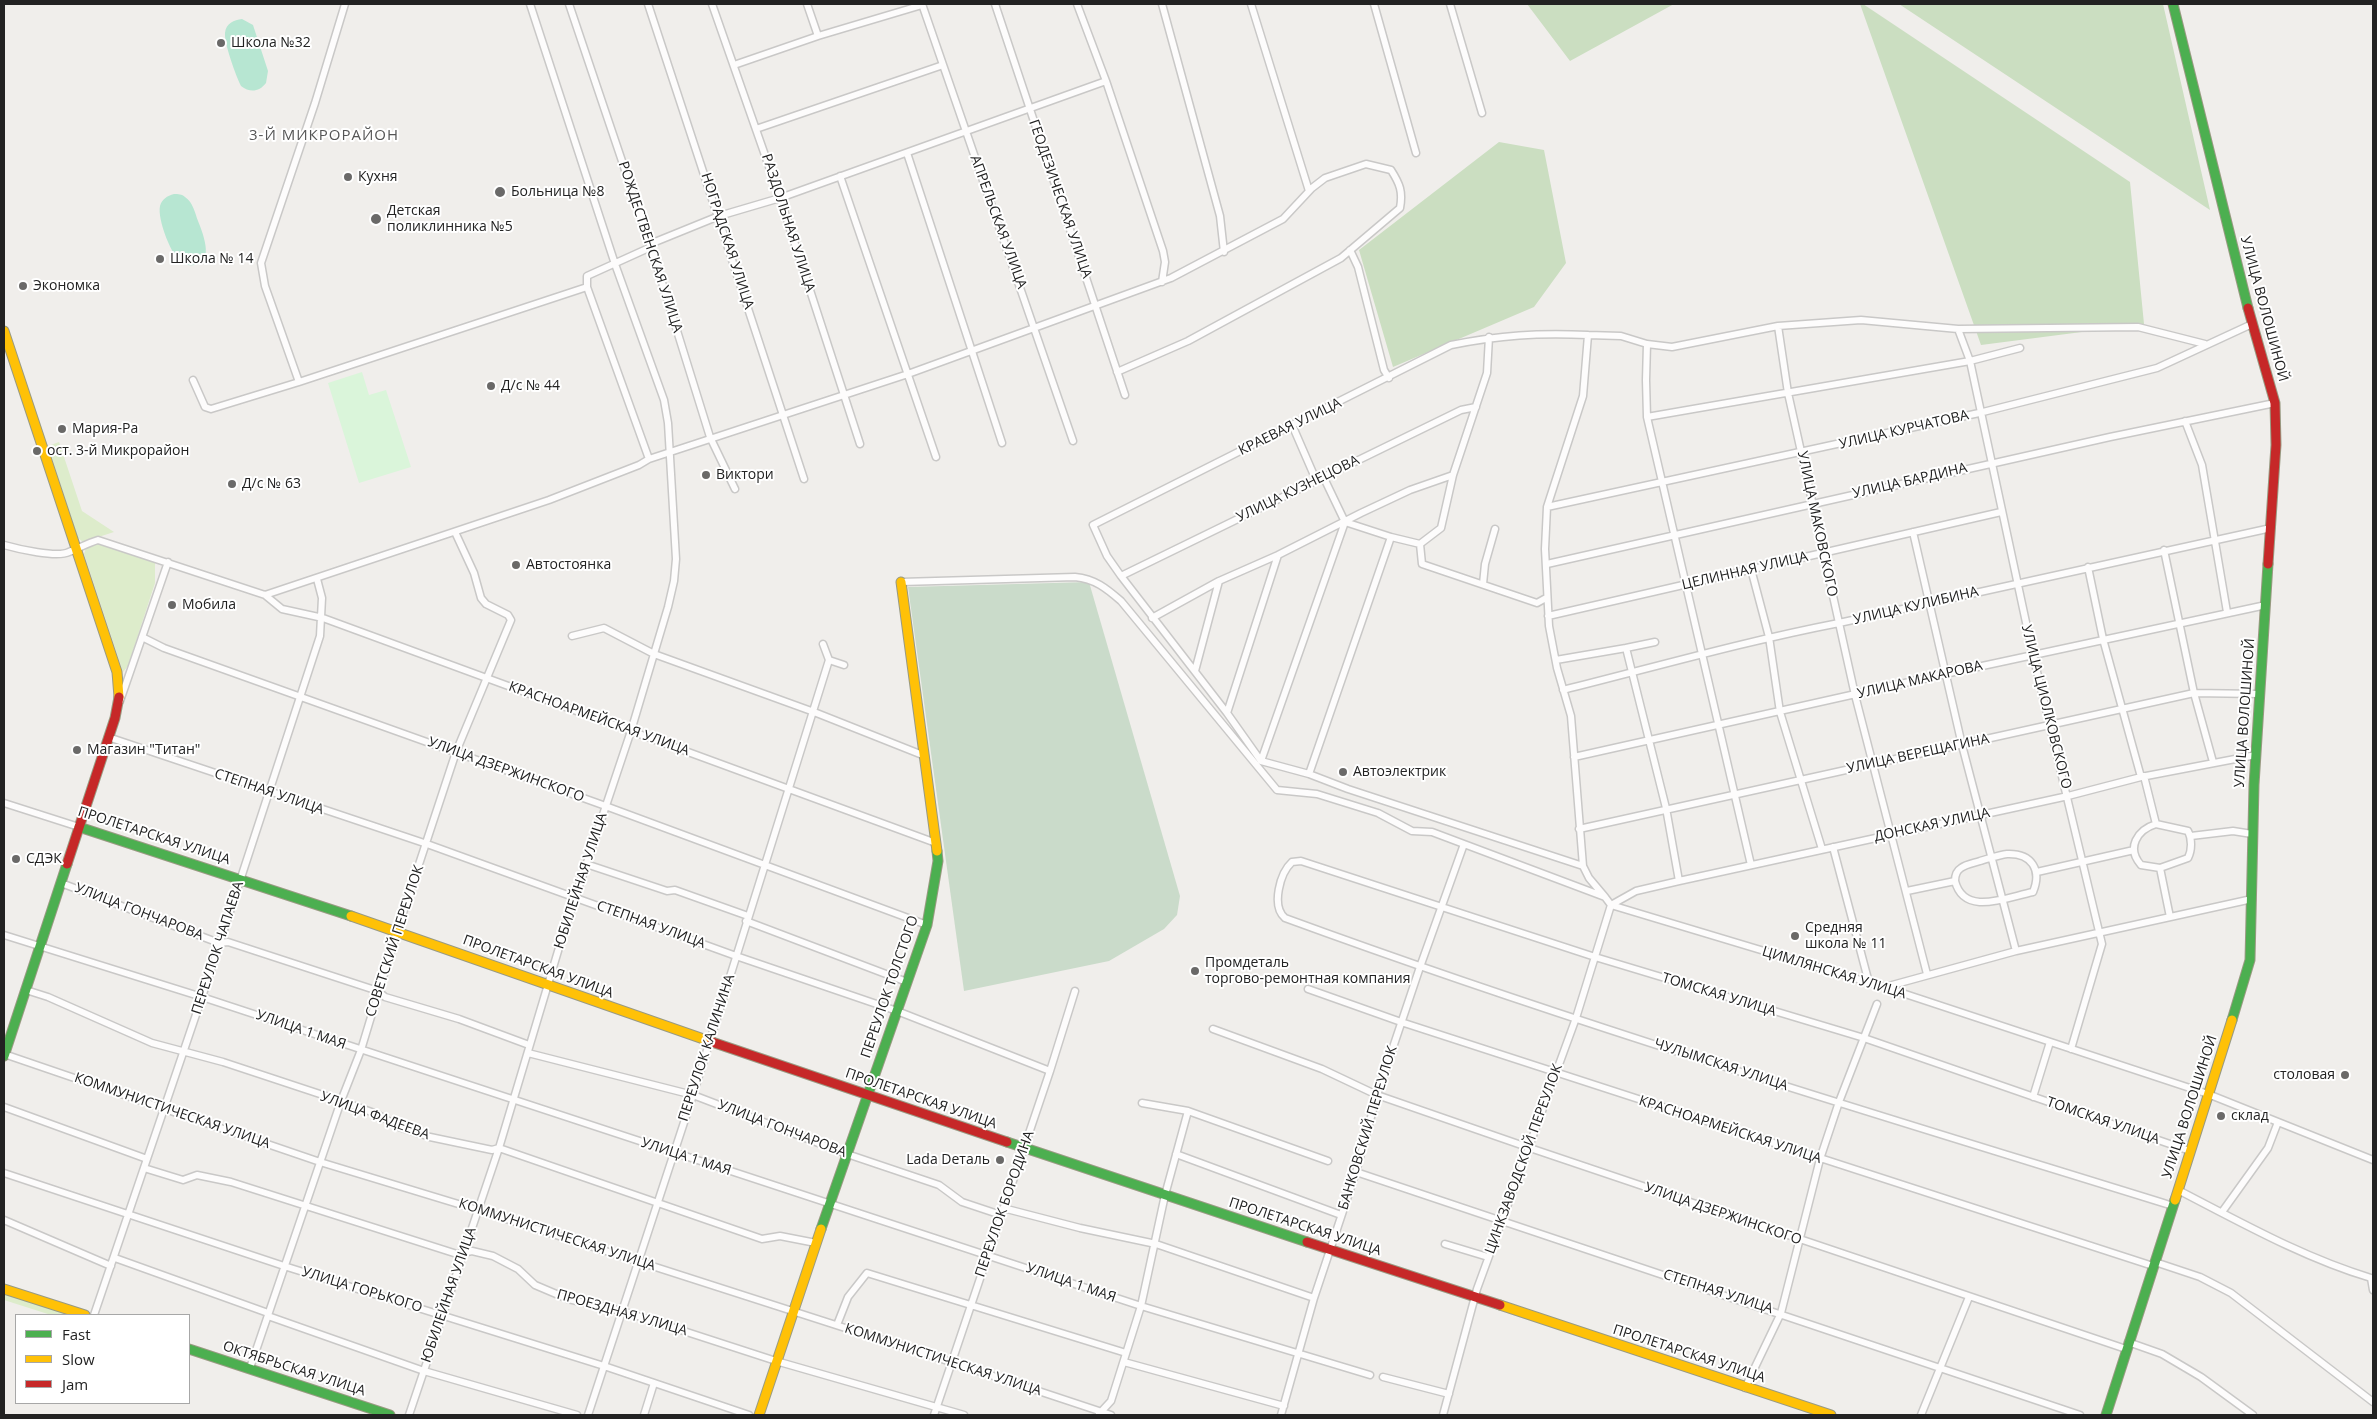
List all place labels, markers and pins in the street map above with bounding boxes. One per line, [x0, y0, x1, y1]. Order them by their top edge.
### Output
place label: Школа №32 [231, 35, 311, 51]
marker: Школа №32 [215, 37, 227, 49]
place label: Кухня [358, 169, 397, 185]
marker: Кухня [342, 171, 354, 183]
place label: Больница №8 [511, 184, 604, 200]
marker: Больница №8 [493, 185, 507, 199]
place label: Детская поликлинника №5 [387, 203, 513, 236]
marker: Детская поликлинника №5 [369, 212, 383, 226]
place label: Школа № 14 [170, 251, 253, 267]
marker: Школа № 14 [154, 253, 166, 265]
place label: Экономка [33, 278, 100, 294]
marker: Экономка [17, 280, 29, 292]
place label: Д/с № 44 [501, 378, 560, 394]
marker: Д/с № 44 [485, 380, 497, 392]
place label: Мария-Ра [72, 421, 138, 437]
marker: Мария-Ра [56, 423, 68, 435]
place label: ост. 3-й Микрорайон [47, 443, 189, 459]
marker: ост. 3-й Микрорайон [31, 445, 43, 457]
place label: Виктори [716, 467, 774, 483]
marker: Виктори [700, 469, 712, 481]
place label: Д/с № 63 [242, 476, 301, 492]
marker: Д/с № 63 [226, 478, 238, 490]
place label: Автостоянка [526, 557, 611, 573]
marker: Автостоянка [510, 559, 522, 571]
place label: Мобила [182, 597, 236, 613]
marker: Мобила [166, 599, 178, 611]
place label: Магазин "Титан" [87, 742, 200, 758]
marker: Магазин "Титан" [71, 744, 83, 756]
place label: Автоэлектрик [1353, 764, 1446, 780]
marker: Автоэлектрик [1337, 766, 1349, 778]
place label: СДЭК [26, 851, 62, 867]
marker: СДЭК [10, 853, 22, 865]
place label: Средняя школа № 11 [1805, 920, 1886, 952]
marker: Средняя школа № 11 [1789, 930, 1801, 942]
place label: Промдеталь торгово-ремонтная компания [1205, 955, 1410, 988]
marker: Промдеталь торгово-ремонтная компания [1189, 965, 1201, 977]
place label: столовая [2273, 1067, 2335, 1083]
marker: столовая [2339, 1069, 2351, 1081]
place label: склад [2231, 1108, 2269, 1124]
marker: склад [2215, 1110, 2227, 1122]
place label: Lada Dеталь [906, 1152, 990, 1168]
marker: Lada Dеталь [994, 1154, 1006, 1166]

